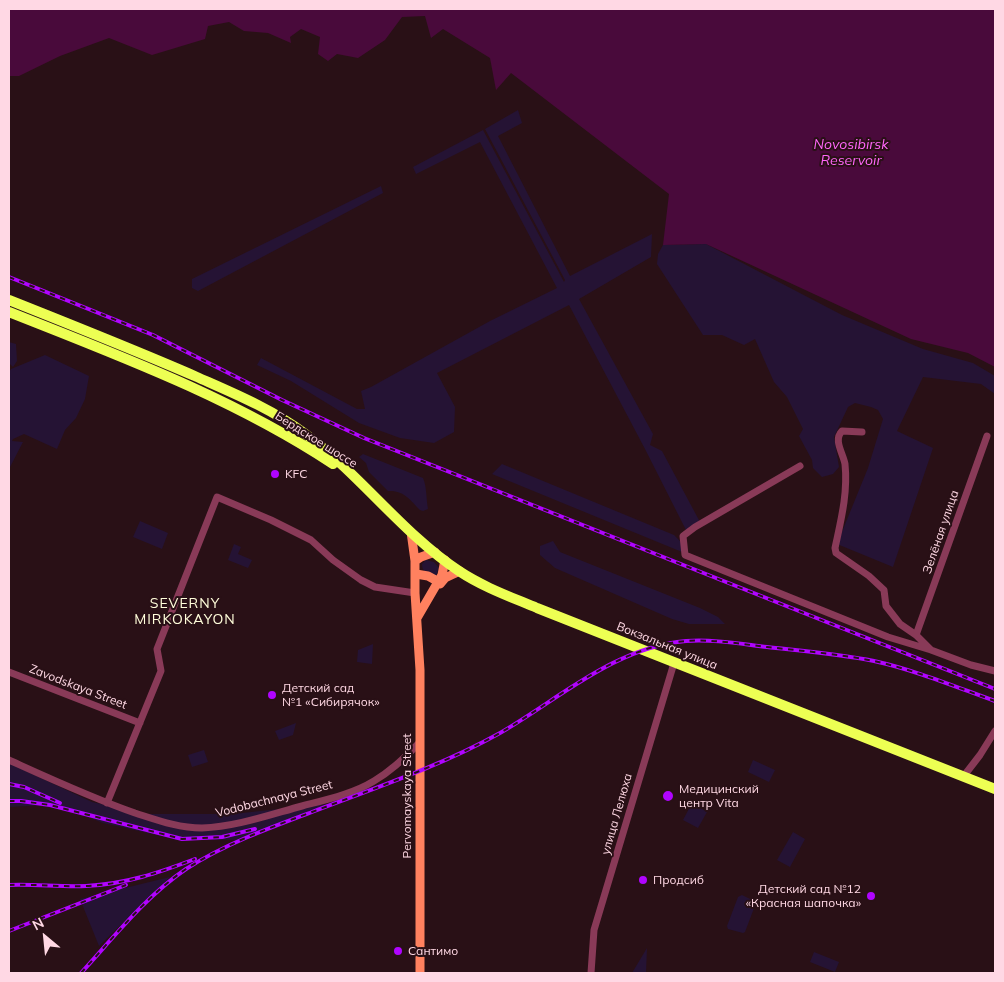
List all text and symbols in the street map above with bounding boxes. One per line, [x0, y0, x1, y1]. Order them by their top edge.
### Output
water label: Novosibirsk Reservoir [814, 137, 888, 170]
street label: Бердское шоссе [272, 409, 360, 471]
place label: KFC [285, 467, 307, 481]
marker: KFC [269, 468, 281, 480]
street label: Зелёная улица [920, 488, 962, 576]
district label: SEVERNY MIRKOKAYON [133, 596, 237, 628]
street label: Вокзальная улица [614, 619, 720, 673]
street label: Zavodskaya Street [27, 662, 129, 712]
place label: Детский сад №1 «Сибирячок» [282, 681, 380, 709]
marker: Детский сад №1 «Сибирячок» [266, 689, 278, 701]
street label: Pervomayskaya Street [400, 734, 414, 858]
street label: улица Лелюха [598, 772, 636, 856]
street label: Vodobachnaya Street [214, 778, 334, 820]
place label: Медицинский центр Vita [679, 782, 759, 810]
marker: Медицинский центр Vita [661, 789, 675, 803]
place label: Продсиб [653, 873, 704, 887]
marker: Продсиб [637, 874, 649, 886]
place label: Детский сад №12 «Красная шапочка» [746, 882, 861, 910]
marker: Детский сад №12 «Красная шапочка» [865, 890, 877, 902]
north arrow [20, 912, 70, 962]
text: N [29, 913, 47, 934]
place label: Сантимо [408, 944, 458, 958]
marker: Сантимо [392, 945, 404, 957]

